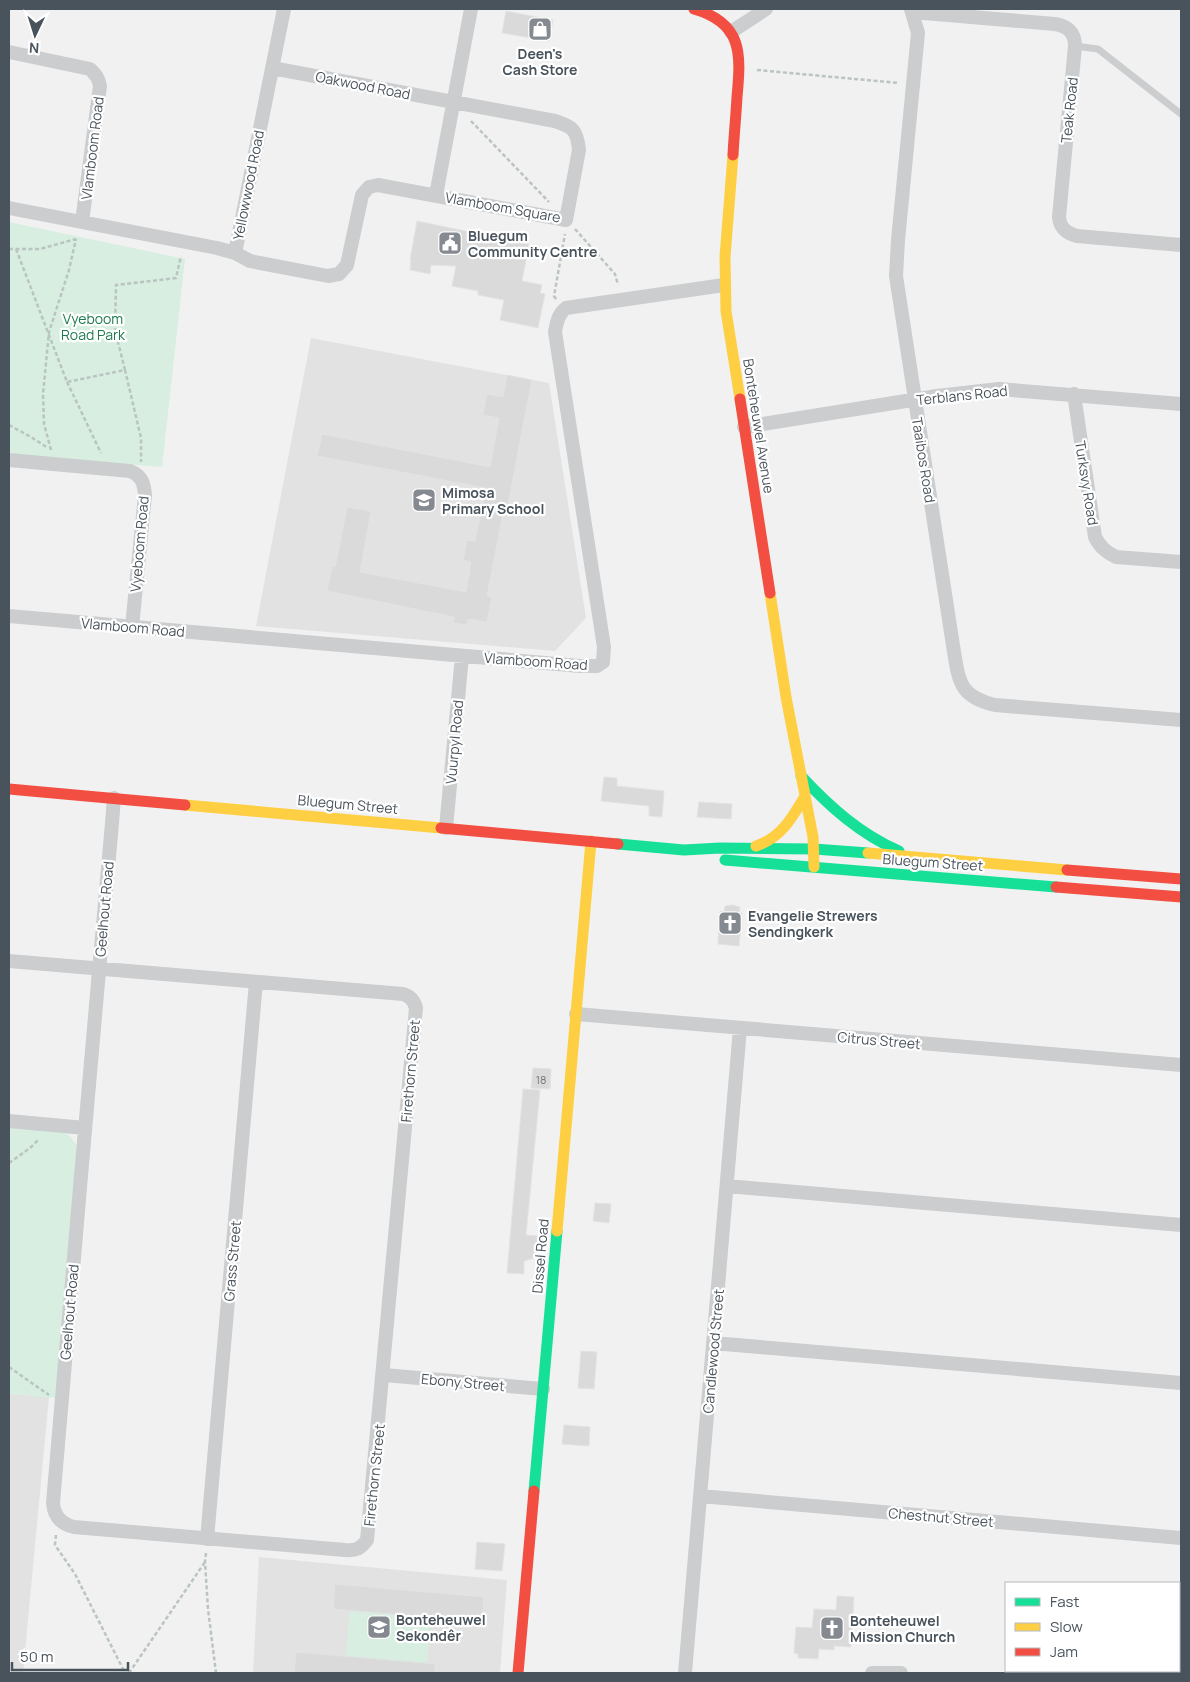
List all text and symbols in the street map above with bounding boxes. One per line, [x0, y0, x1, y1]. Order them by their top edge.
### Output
north arrow [10, 10, 60, 60]
shop icon: Deen's Cash Store [527, 16, 553, 42]
text: N [28, 39, 40, 58]
place label: Deen's Cash Store [503, 44, 577, 79]
street label: Oakwood Road [314, 67, 412, 103]
street label: Teak Road [1056, 76, 1082, 144]
street label: Vlamboom Road [76, 95, 108, 201]
street label: Yellowwood Road [228, 128, 268, 242]
street label: Vlamboom Square [444, 188, 562, 226]
place label: Bluegum Community Centre [468, 226, 597, 261]
public building icon: Bluegum Community Centre [437, 230, 463, 256]
park label: Vyeboom Road Park [61, 309, 126, 344]
street label: Bonteheuwel Avenue [739, 357, 779, 495]
street label: Terblans Road [916, 381, 1008, 409]
street label: Taaibos Road [908, 416, 940, 504]
street label: Turksvy Road [1071, 439, 1103, 527]
place label: Mimosa Primary School [442, 483, 544, 518]
school or university icon: Mimosa Primary School [411, 487, 437, 513]
street label: Vyeboom Road [125, 495, 153, 593]
street label: Vlamboom Road [80, 613, 186, 641]
street label: Vlamboom Road [484, 648, 588, 674]
street label: Vuurpyl Road [441, 699, 467, 785]
street label: Bluegum Street [297, 790, 399, 818]
street label: Bluegum Street [882, 849, 984, 875]
street label: Geelhout Road [90, 860, 118, 958]
place label: Evangelie Strewers Sendingkerk [748, 906, 878, 941]
church icon: Evangelie Strewers Sendingkerk [717, 910, 743, 936]
street label: Firethorn Street [396, 1019, 424, 1123]
street label: Citrus Street [837, 1027, 922, 1053]
house number: 18 [536, 1072, 546, 1087]
street label: Dissel Road [527, 1218, 553, 1294]
street label: Grass Street [219, 1219, 245, 1302]
street label: Geelhout Road [55, 1263, 83, 1361]
street label: Candlewood Street [698, 1288, 728, 1414]
street label: Ebony Street [420, 1369, 506, 1395]
street label: Firethorn Street [359, 1422, 389, 1527]
street label: Chestnut Street [888, 1503, 995, 1531]
legend [1005, 1582, 1180, 1672]
text: Fast [1050, 1591, 1079, 1612]
place label: Bonteheuwel Sekondêr [396, 1610, 486, 1645]
place label: Bonteheuwel Mission Church [850, 1611, 955, 1646]
school or university icon: Bonteheuwel Sekondêr [366, 1614, 392, 1640]
church icon: Bonteheuwel Mission Church [819, 1615, 845, 1641]
text: Slow [1050, 1616, 1083, 1637]
scale bar [12, 1640, 129, 1672]
text: Jam [1050, 1641, 1078, 1662]
text: 50 m [20, 1646, 54, 1667]

